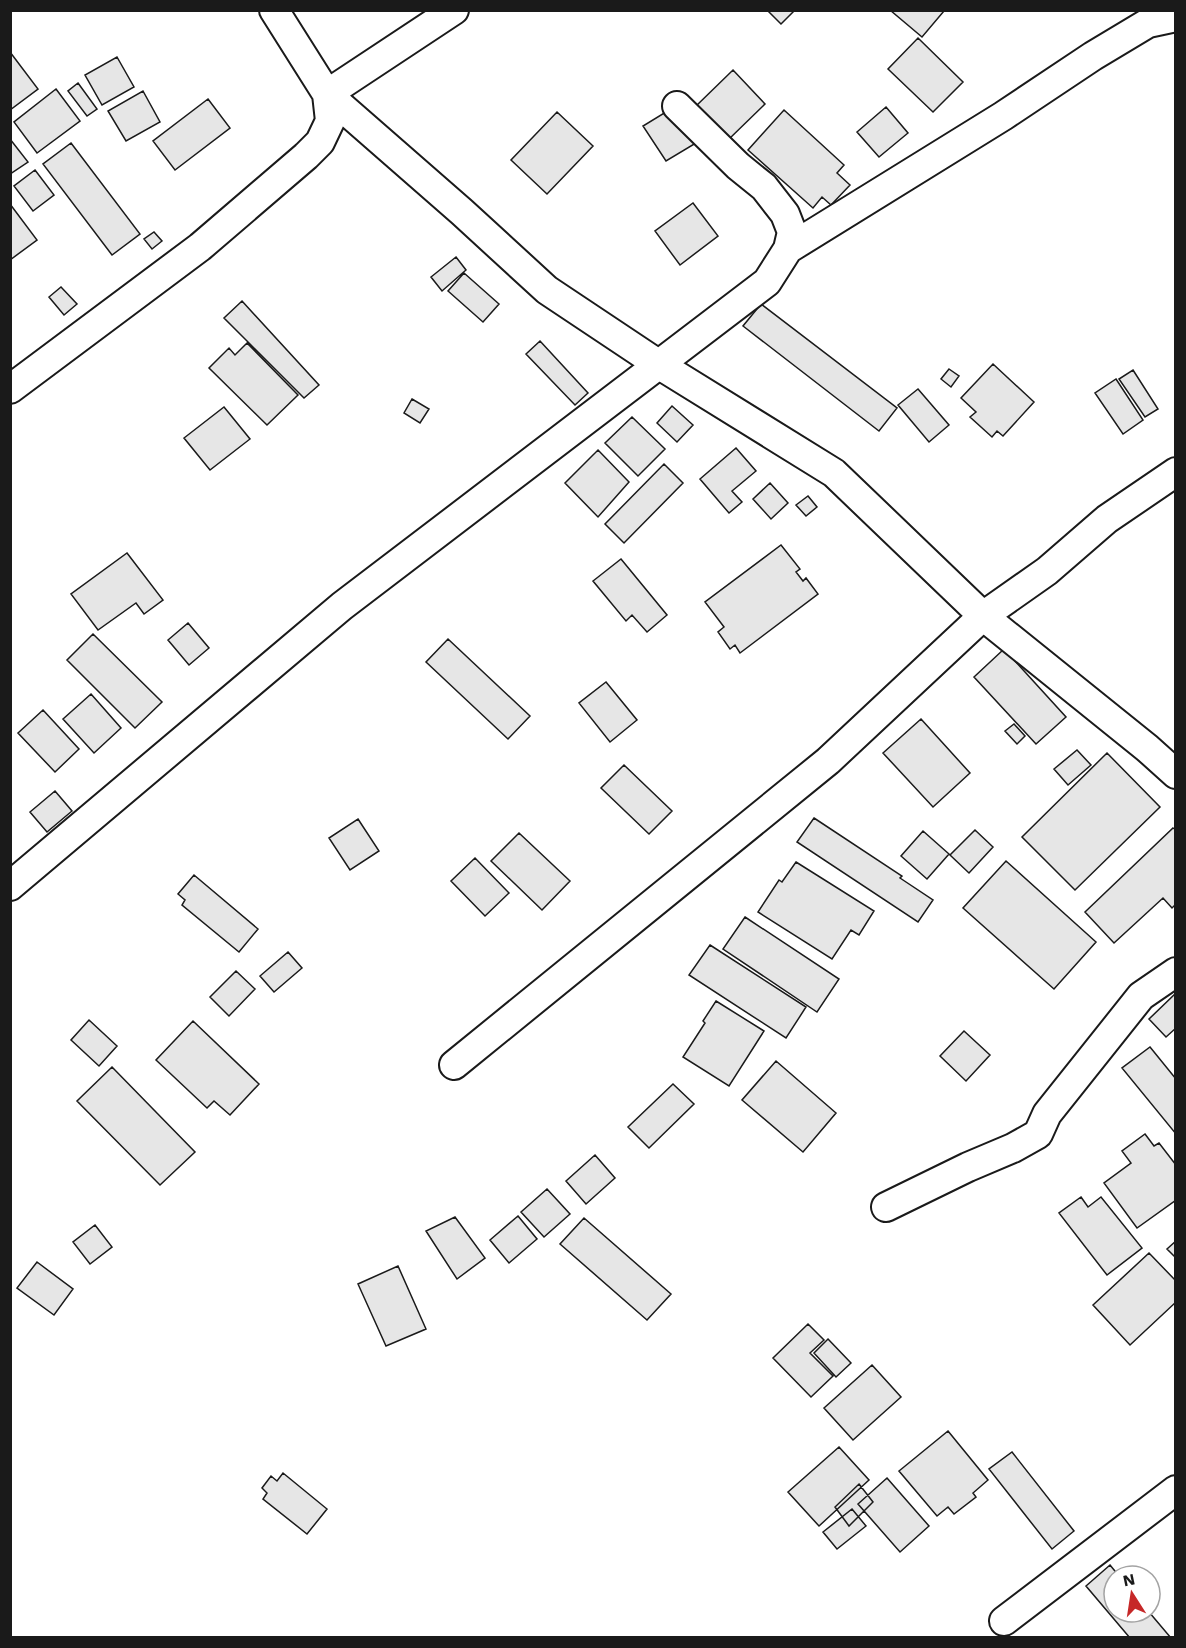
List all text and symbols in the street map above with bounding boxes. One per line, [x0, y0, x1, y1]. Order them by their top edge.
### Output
north arrow [1102, 1564, 1162, 1624]
text: N [1121, 1569, 1137, 1590]

